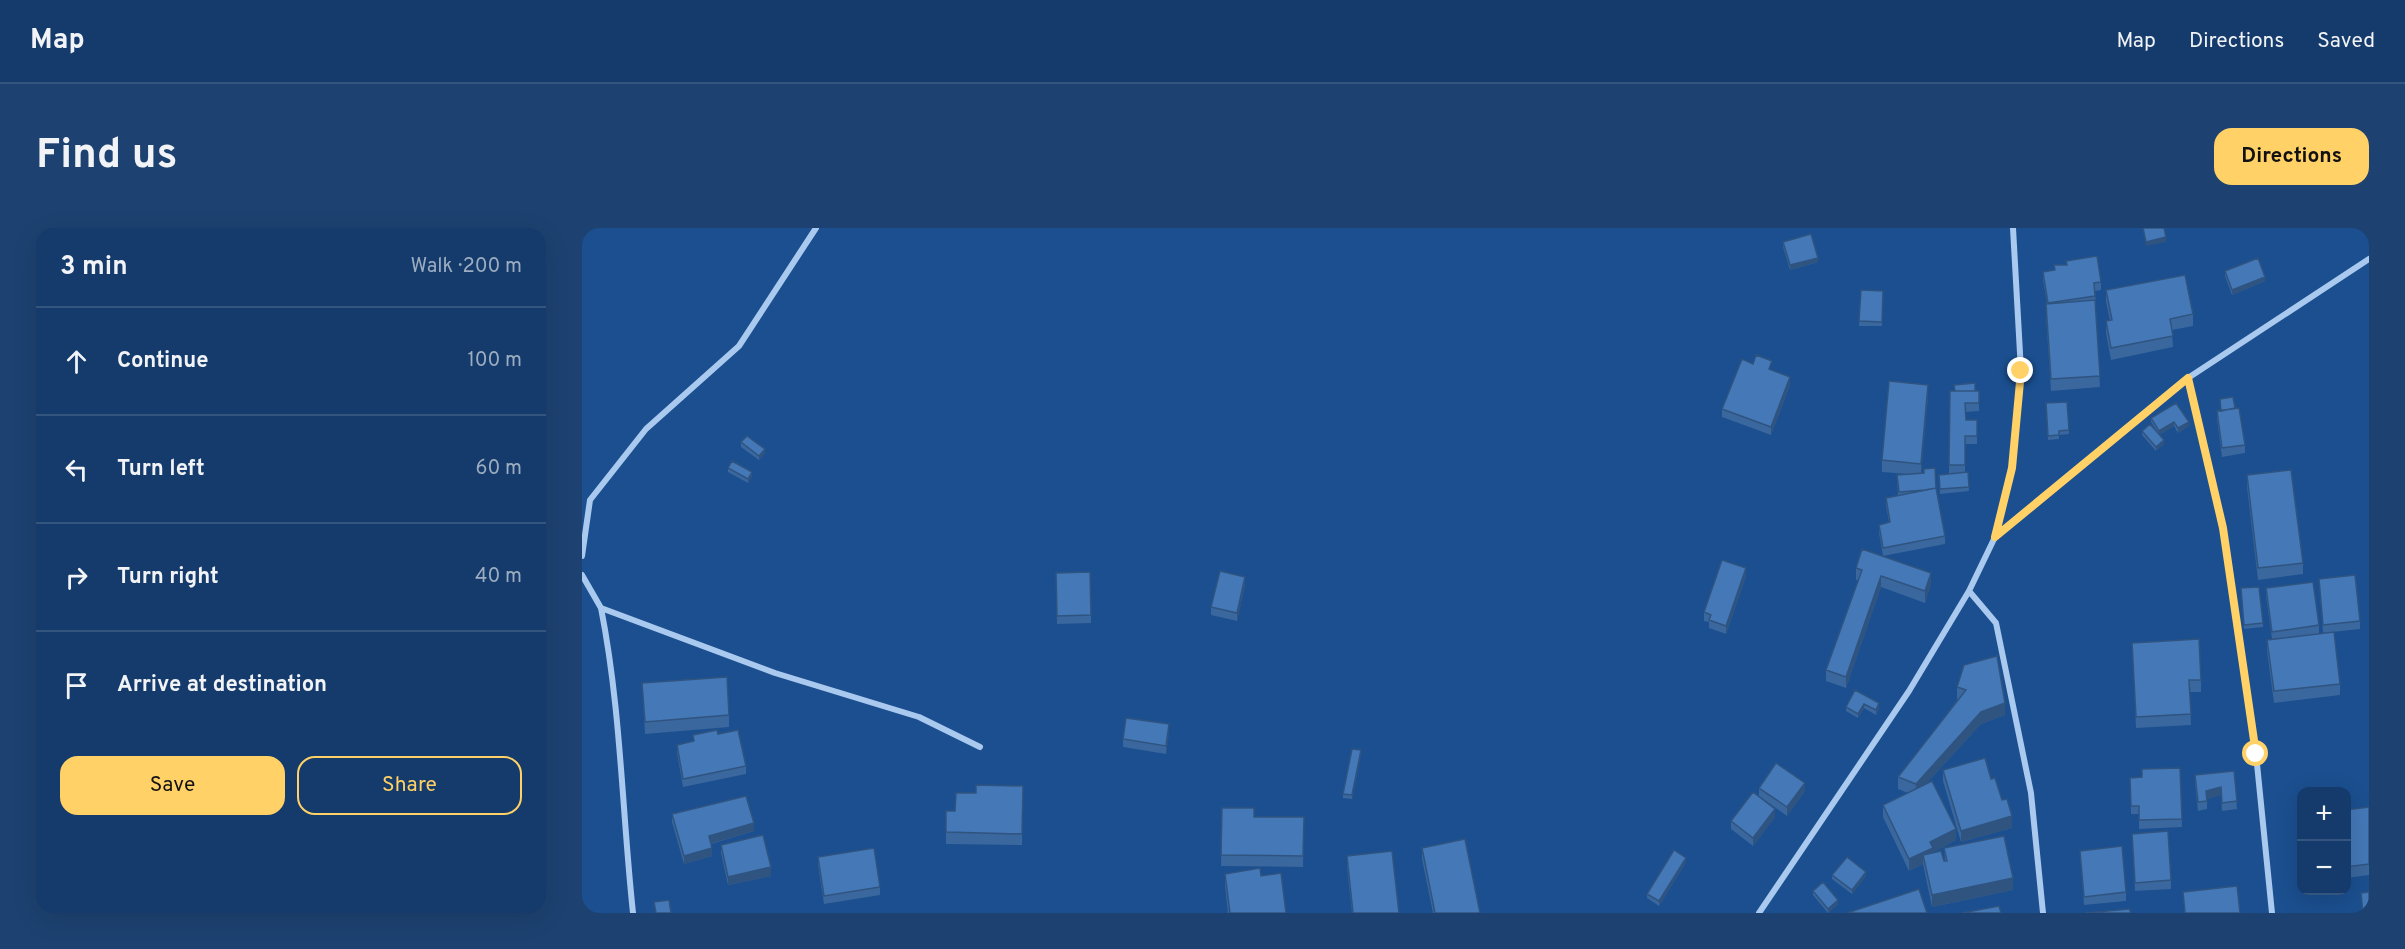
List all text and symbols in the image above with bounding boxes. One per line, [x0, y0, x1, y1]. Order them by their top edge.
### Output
text: Map [30, 23, 85, 59]
text: Map [2116, 28, 2156, 55]
text: Directions [2189, 28, 2284, 55]
text: Saved [2317, 28, 2375, 55]
button: Directions [2214, 128, 2369, 185]
text: Find us [36, 130, 177, 183]
text: 3 min [60, 251, 128, 284]
text: Walk · 200 m [411, 254, 522, 280]
icon: ahead [60, 345, 93, 378]
text: Continue [117, 348, 208, 375]
text: 100 m [467, 348, 522, 374]
route end [2007, 357, 2033, 383]
icon: left [60, 453, 93, 486]
text: Turn left [117, 456, 205, 483]
text: 60 m [476, 456, 522, 482]
icon: right [60, 561, 93, 594]
text: Turn right [117, 564, 219, 591]
text: 40 m [475, 564, 522, 590]
icon: arrive [60, 669, 93, 702]
text: Arrive at destination [117, 672, 327, 699]
route start [2242, 740, 2268, 766]
button: Save [60, 756, 285, 815]
button: Share [297, 756, 522, 815]
map controls [2297, 787, 2351, 895]
button: + [2297, 787, 2351, 841]
button: − [2297, 841, 2351, 895]

